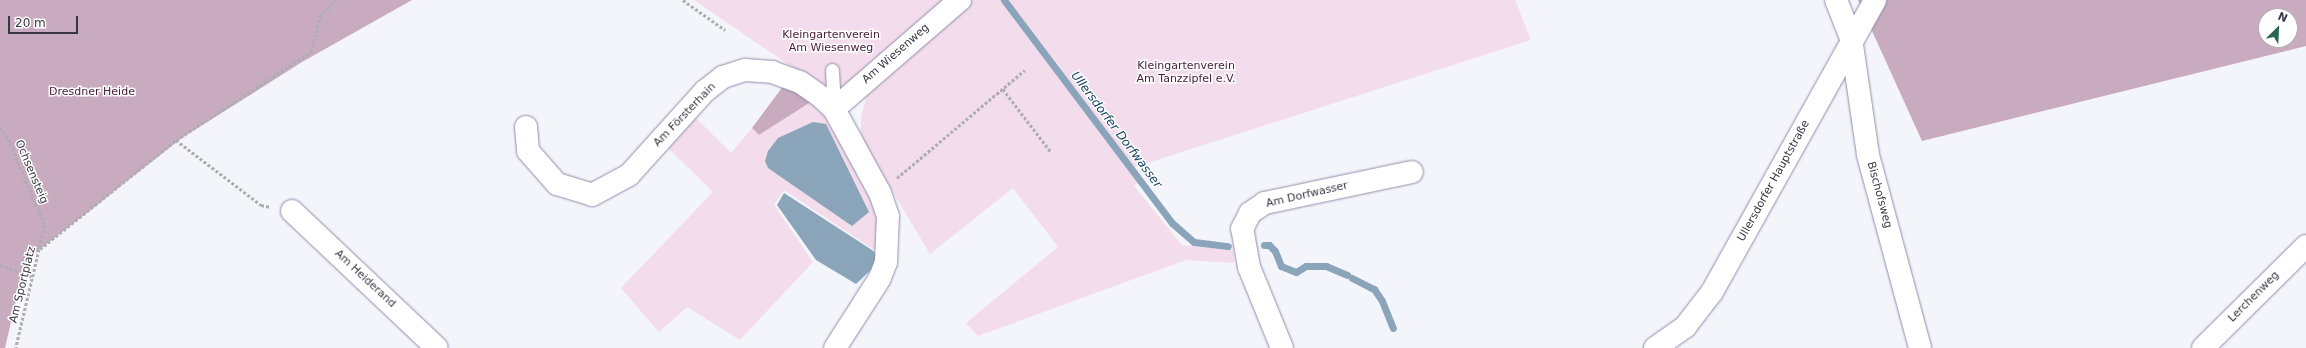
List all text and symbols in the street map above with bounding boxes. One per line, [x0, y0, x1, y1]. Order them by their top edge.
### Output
scale bar [10, 8, 80, 34]
north arrow [2258, 8, 2298, 48]
text: N [2276, 10, 2290, 25]
text: 20 m [15, 16, 46, 30]
street label: Am Wiesenweg [860, 21, 932, 87]
park label: Kleingartenverein Am Wiesenweg [782, 29, 880, 55]
park label: Kleingartenverein Am Tanzzipfel e.V. [1137, 60, 1235, 86]
water label: Ullersdorfer Dorfwasser [1068, 69, 1164, 191]
street label: Am Försterhain [651, 80, 719, 150]
park label: Dresdner Heide [49, 85, 135, 99]
street label: Ullersdorfer Hauptstraße [1735, 118, 1813, 244]
street label: Ochsensteig [12, 138, 50, 206]
street label: Bischofsweg [1864, 160, 1894, 230]
street label: Am Dorfwasser [1265, 179, 1349, 211]
street label: Am Sportplatz [7, 245, 39, 325]
street label: Am Heiderand [332, 247, 398, 311]
street label: Lerchenweg [2226, 269, 2282, 325]

